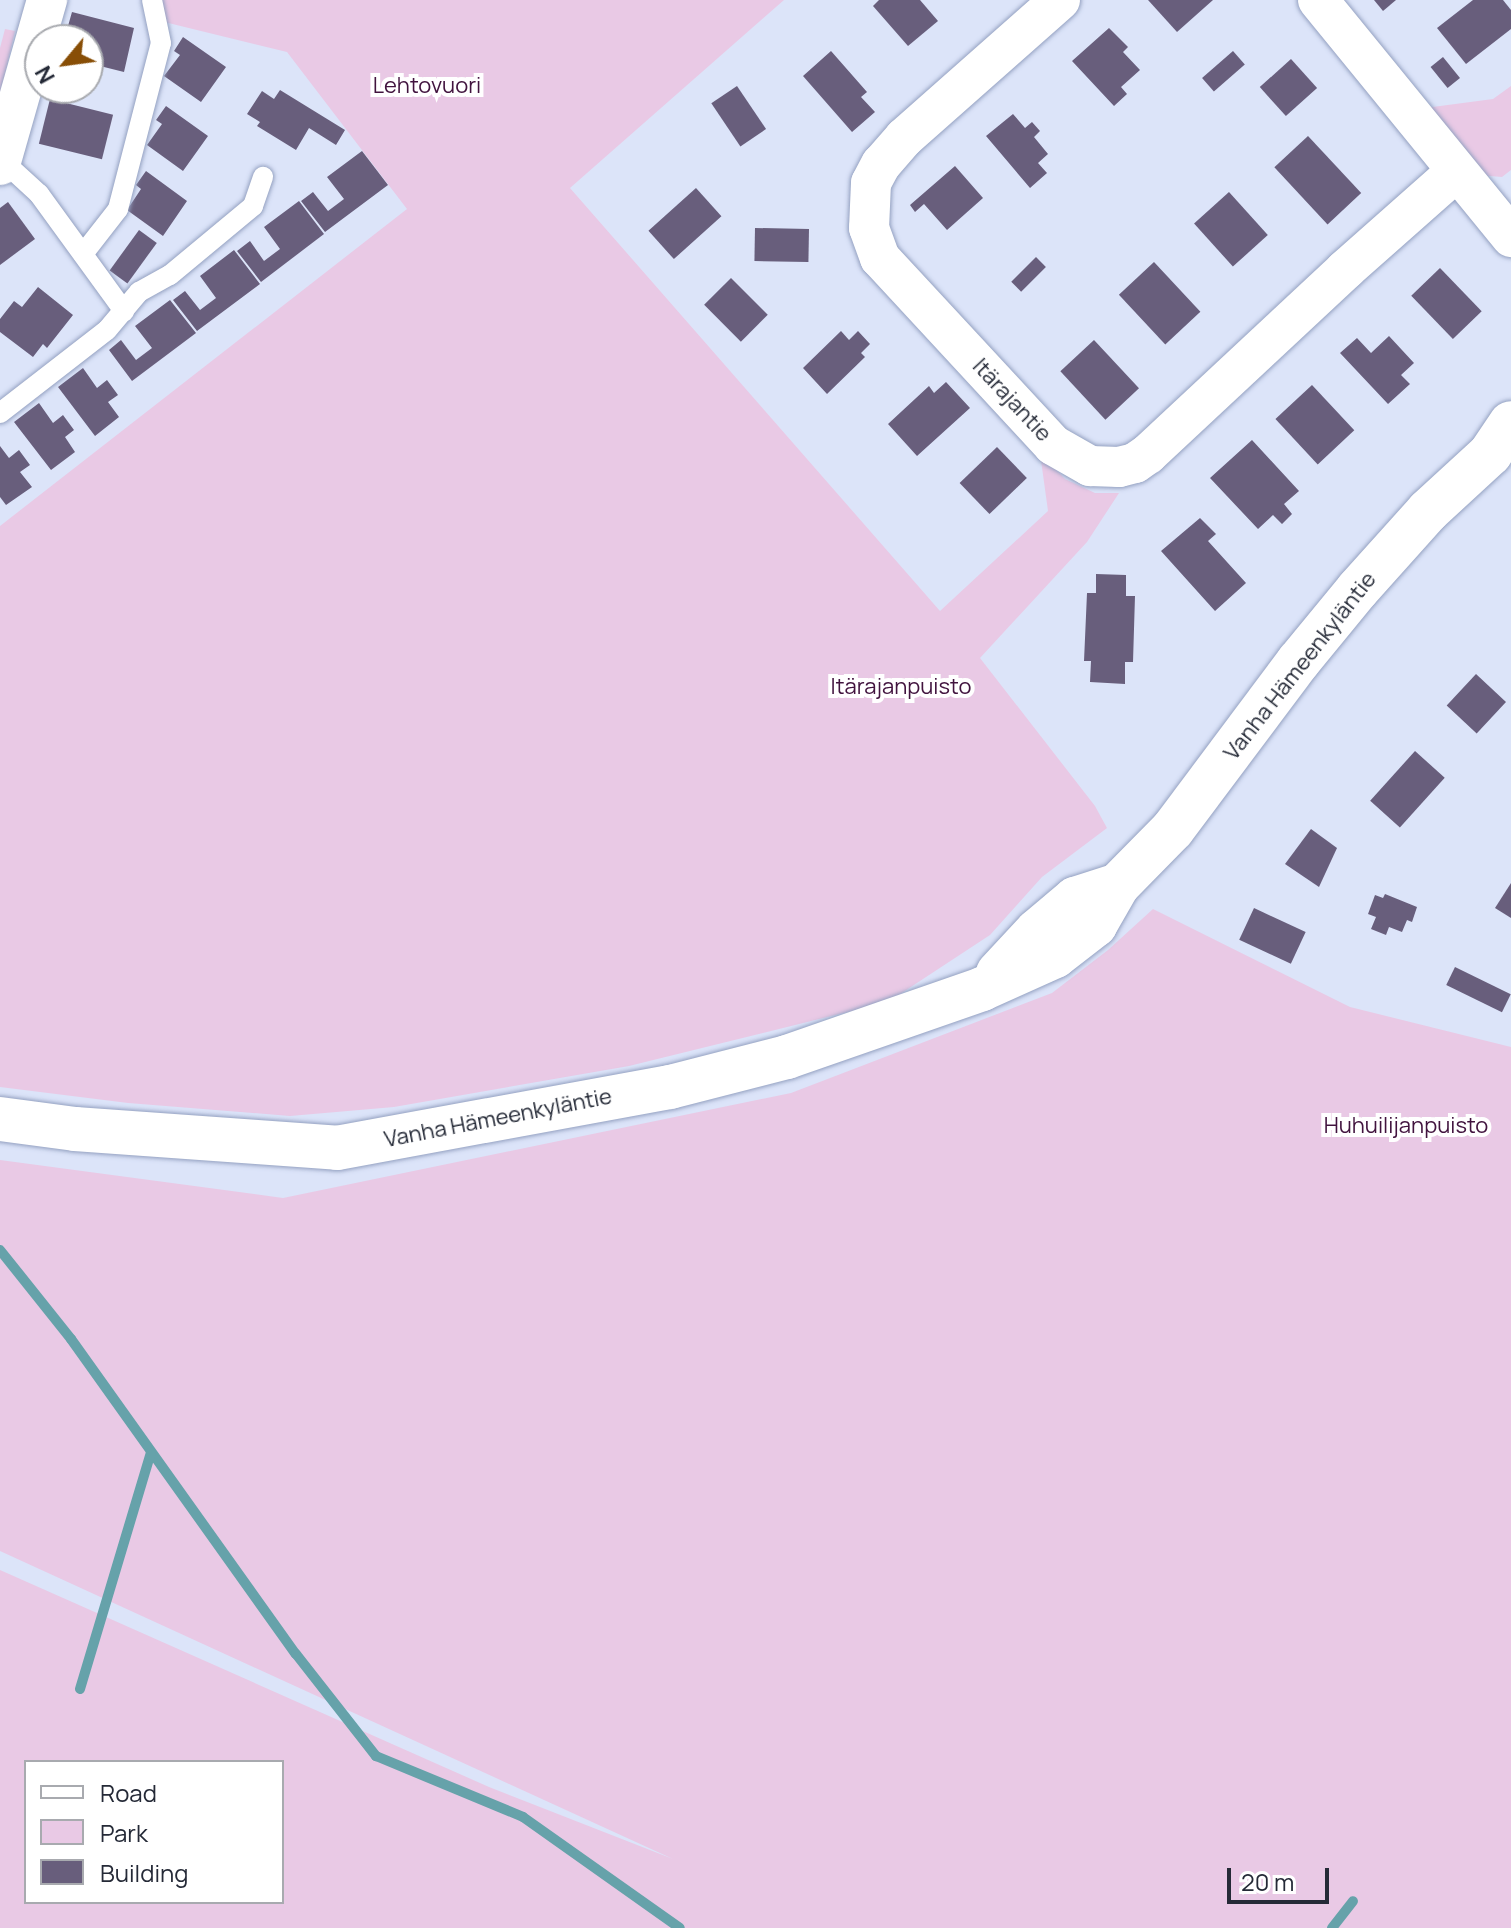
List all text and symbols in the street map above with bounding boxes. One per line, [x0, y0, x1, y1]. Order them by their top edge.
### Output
north arrow [24, 24, 104, 104]
text: N [28, 60, 62, 89]
park label: Lehtovuori [373, 73, 481, 99]
street label: Itärajantie [967, 353, 1057, 447]
street label: Vanha Hämeenkyläntie [1218, 567, 1382, 765]
park label: Itärajanpuisto [831, 674, 971, 700]
street label: Vanha Hämeenkyläntie [382, 1083, 614, 1153]
park label: Huhuilijanpuisto [1324, 1113, 1488, 1139]
legend [24, 1760, 284, 1904]
text: Road [100, 1776, 157, 1809]
text: Park [100, 1816, 148, 1849]
scale bar [1231, 1852, 1333, 1902]
text: Building [100, 1856, 188, 1889]
text: 20 m [1241, 1865, 1294, 1898]

